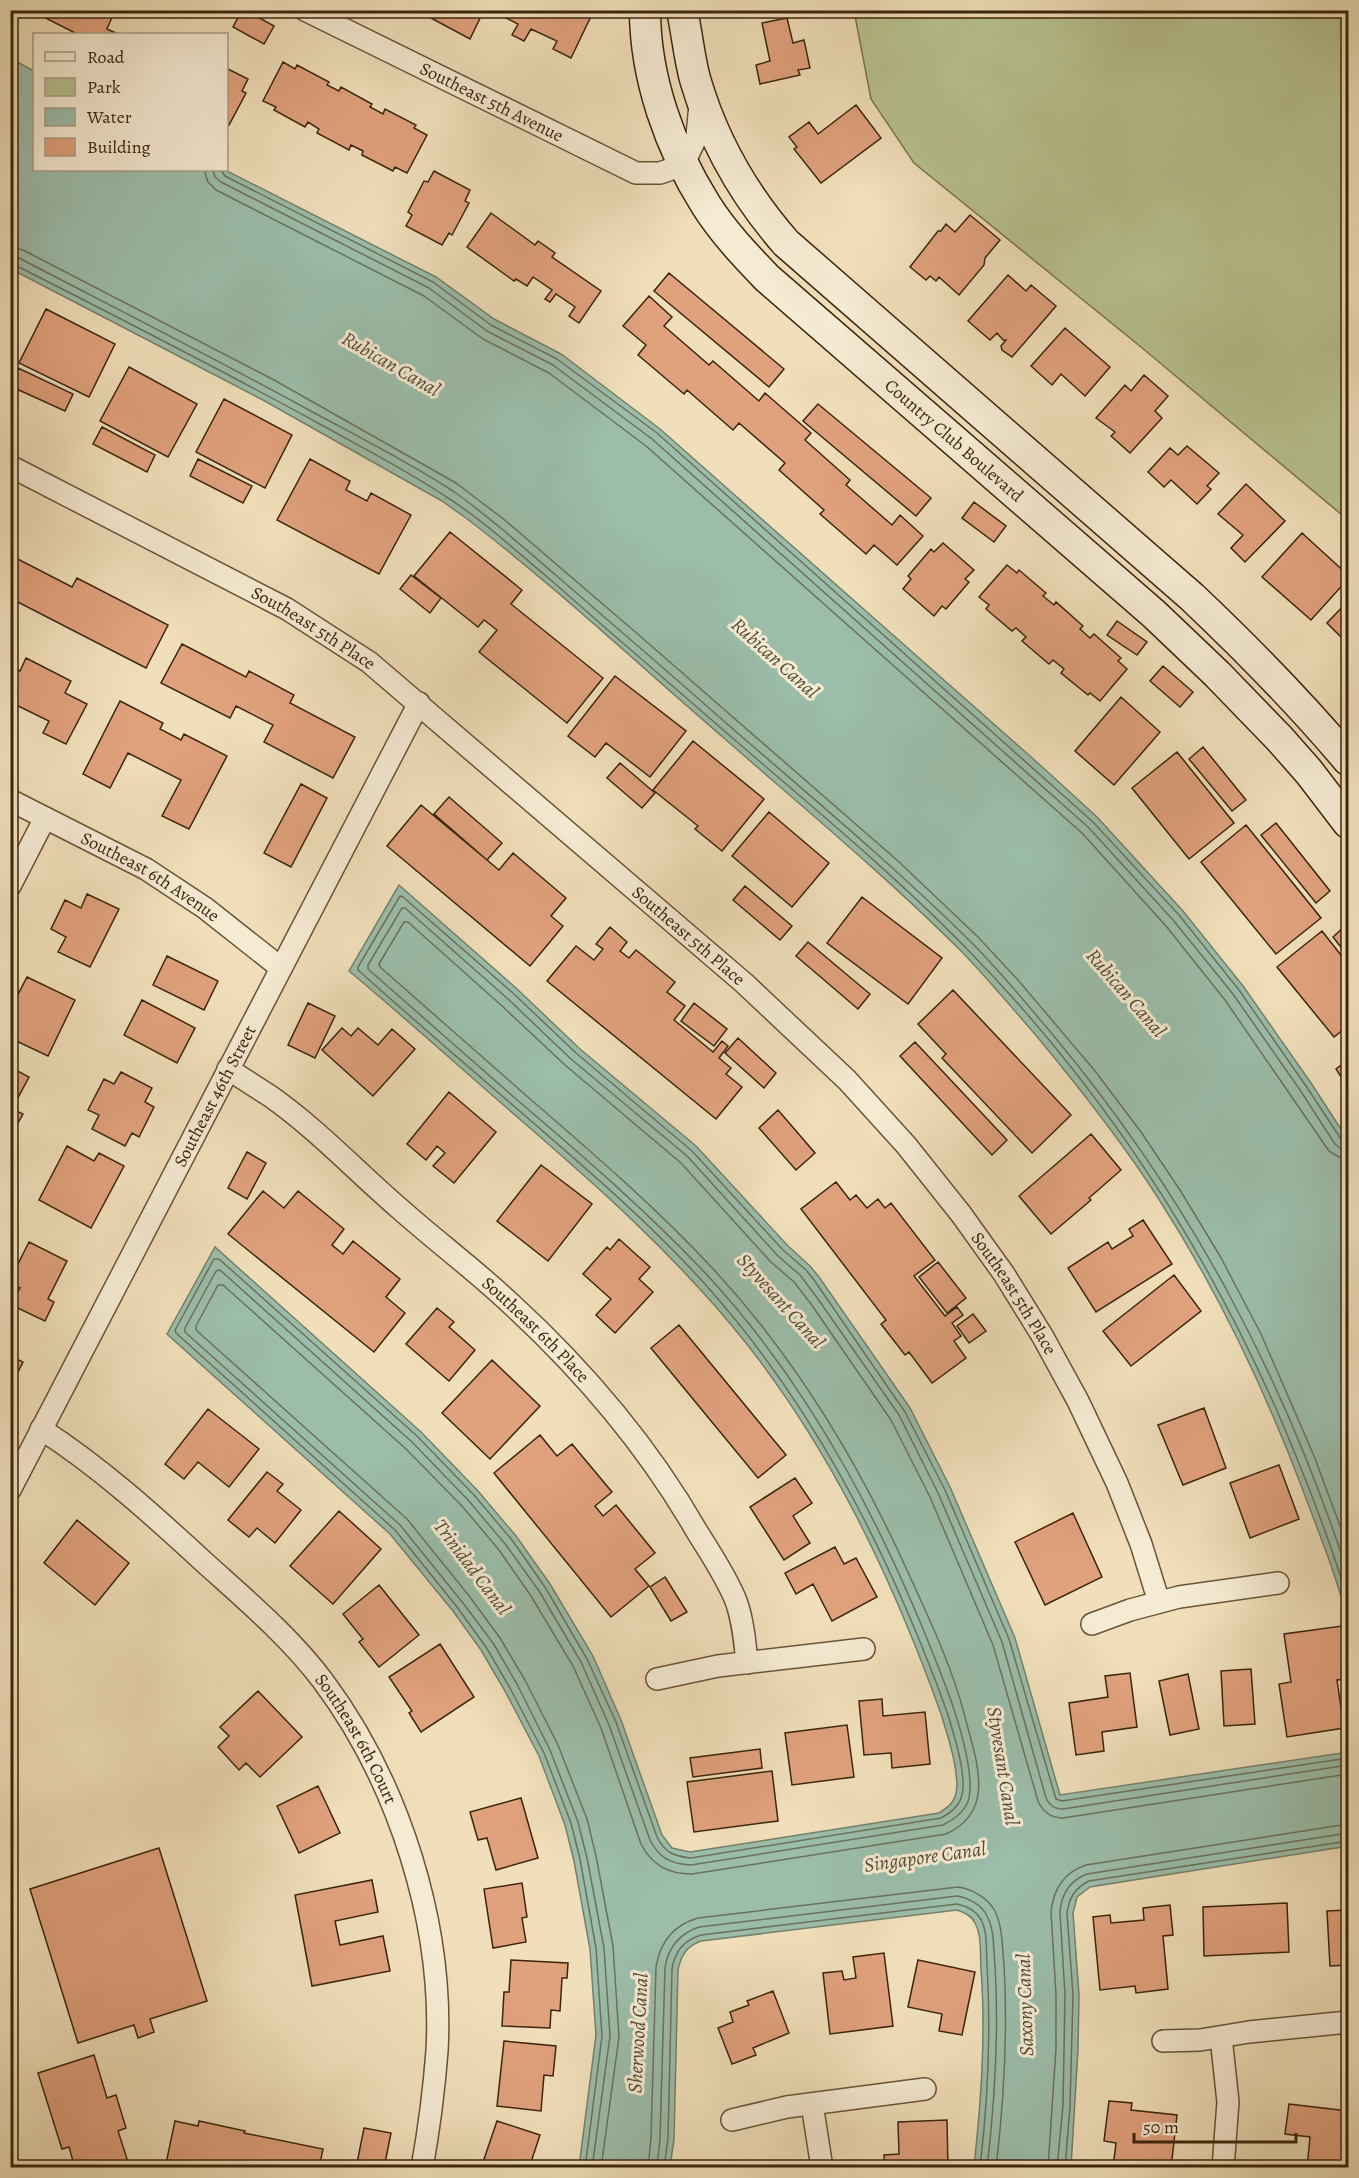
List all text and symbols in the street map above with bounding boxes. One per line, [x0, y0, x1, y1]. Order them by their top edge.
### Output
legend [33, 33, 228, 171]
text: Road [87, 45, 125, 69]
street label: Southeast 5th Avenue [416, 56, 567, 147]
text: Park [87, 75, 121, 99]
text: Water [86, 105, 132, 129]
text: Building [87, 135, 151, 159]
water label: Rubican Canal [337, 325, 445, 403]
street label: Country Club Boulevard [880, 373, 1029, 508]
street label: Southeast 5th Place [247, 581, 381, 675]
water label: Rubican Canal [725, 611, 825, 705]
street label: Southeast 6th Avenue [77, 826, 225, 927]
street label: Southeast 5th Place [627, 880, 750, 991]
water label: Rubican Canal [1080, 943, 1172, 1043]
street label: Southeast 46th Street [168, 1021, 262, 1171]
street label: Southeast 5th Place [966, 1227, 1062, 1359]
water label: Styvesant Canal [731, 1247, 831, 1355]
street label: Southeast 6th Place [477, 1271, 595, 1388]
water label: Trinidad Canal [427, 1514, 517, 1620]
street label: Southeast 6th Court [309, 1669, 403, 1808]
water label: Styvesant Canal [980, 1705, 1026, 1827]
water label: Singapore Canal [862, 1835, 988, 1879]
water label: Saxony Canal [1010, 1953, 1040, 2057]
water label: Sherwood Canal [621, 1972, 655, 2094]
scale bar [1134, 2106, 1296, 2144]
text: 50 m [1143, 2115, 1179, 2139]

